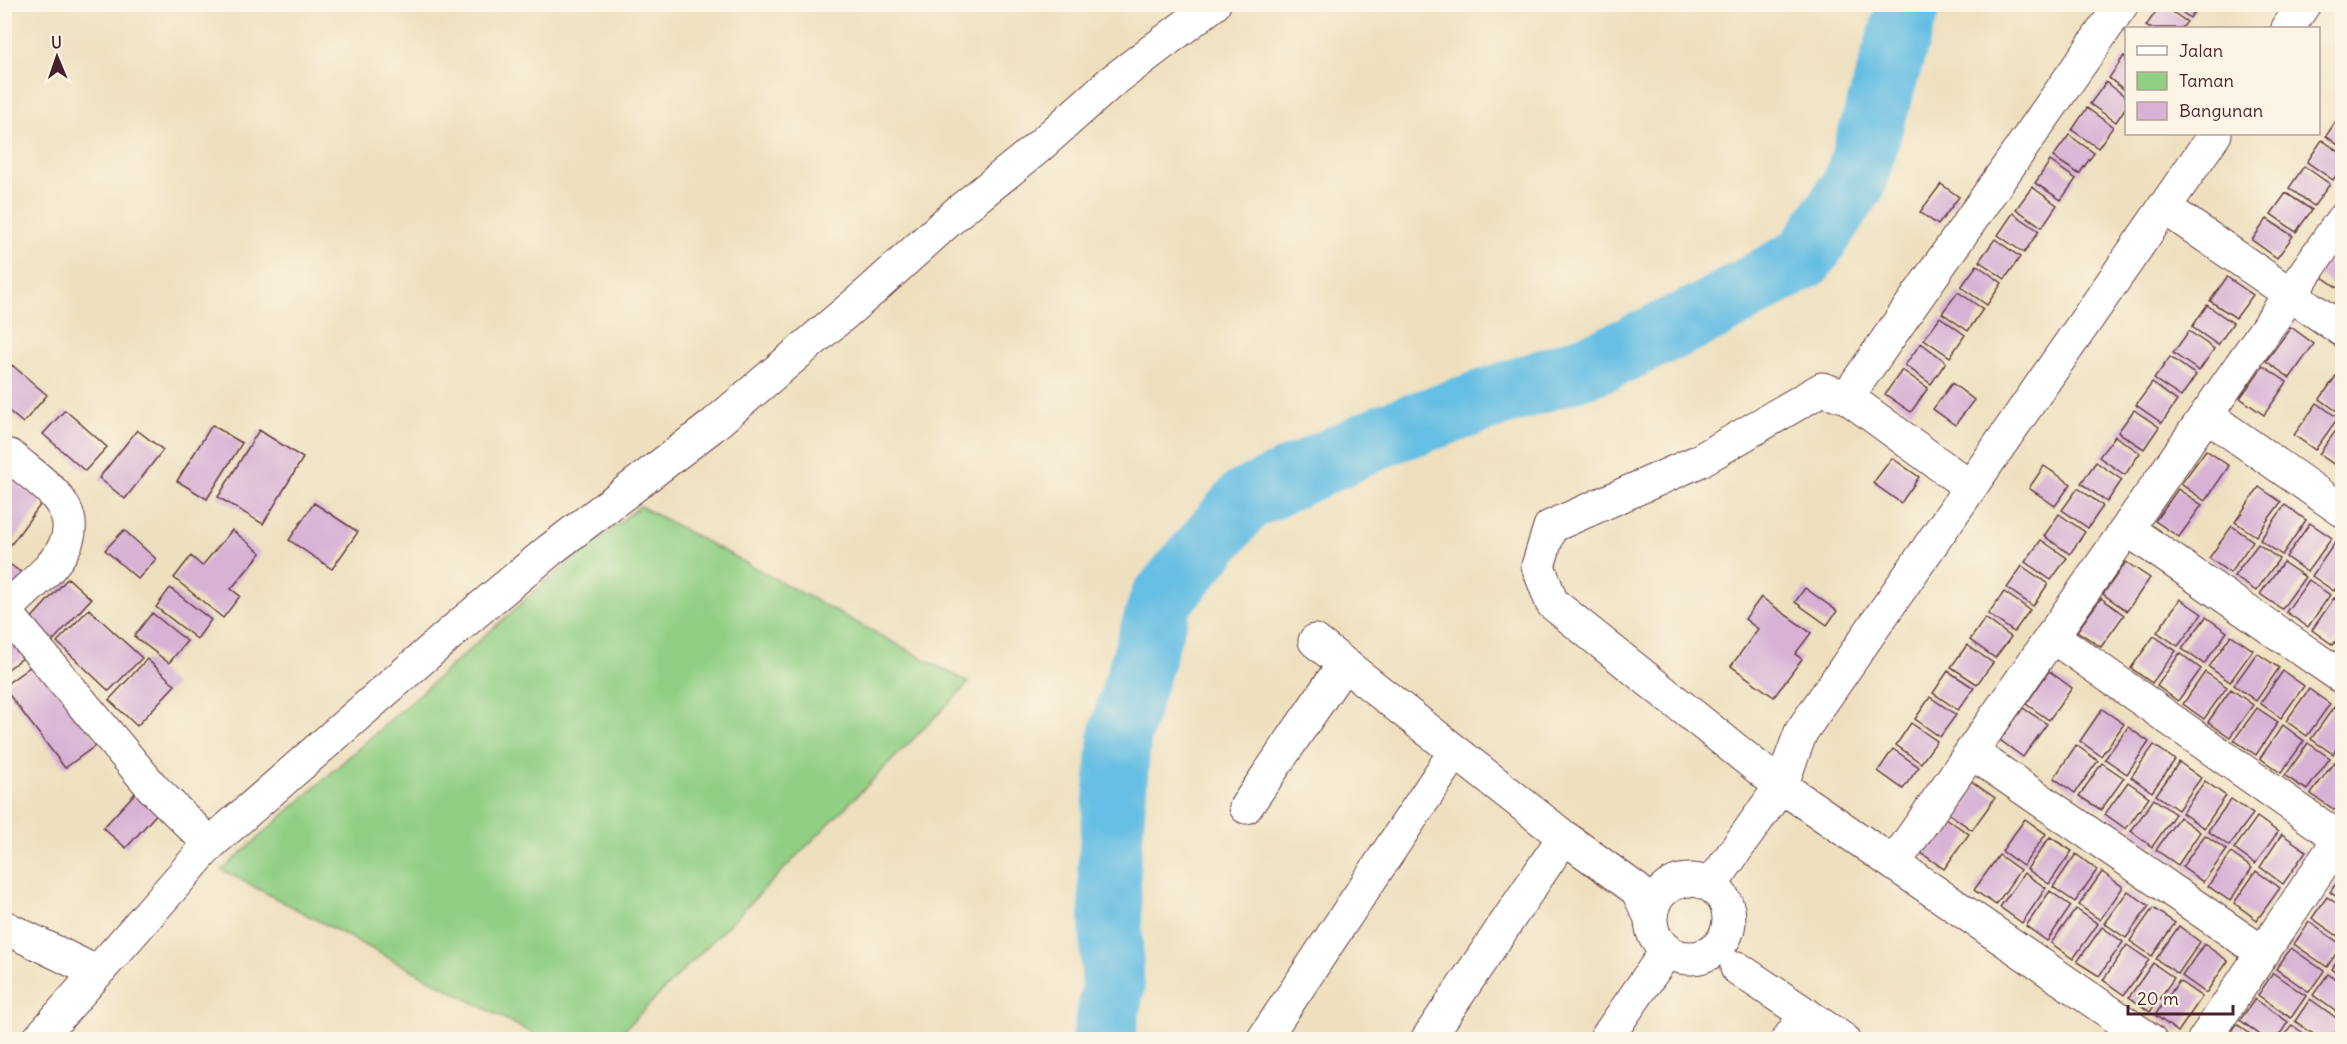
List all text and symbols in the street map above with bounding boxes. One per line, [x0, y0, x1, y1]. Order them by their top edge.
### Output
north arrow [27, 27, 87, 87]
legend [2125, 27, 2320, 135]
text: U [51, 32, 62, 52]
text: Jalan [2179, 39, 2223, 62]
text: Taman [2179, 69, 2234, 92]
text: Bangunan [2179, 99, 2263, 122]
scale bar [2128, 978, 2233, 1016]
text: 20 m [2137, 987, 2179, 1010]

